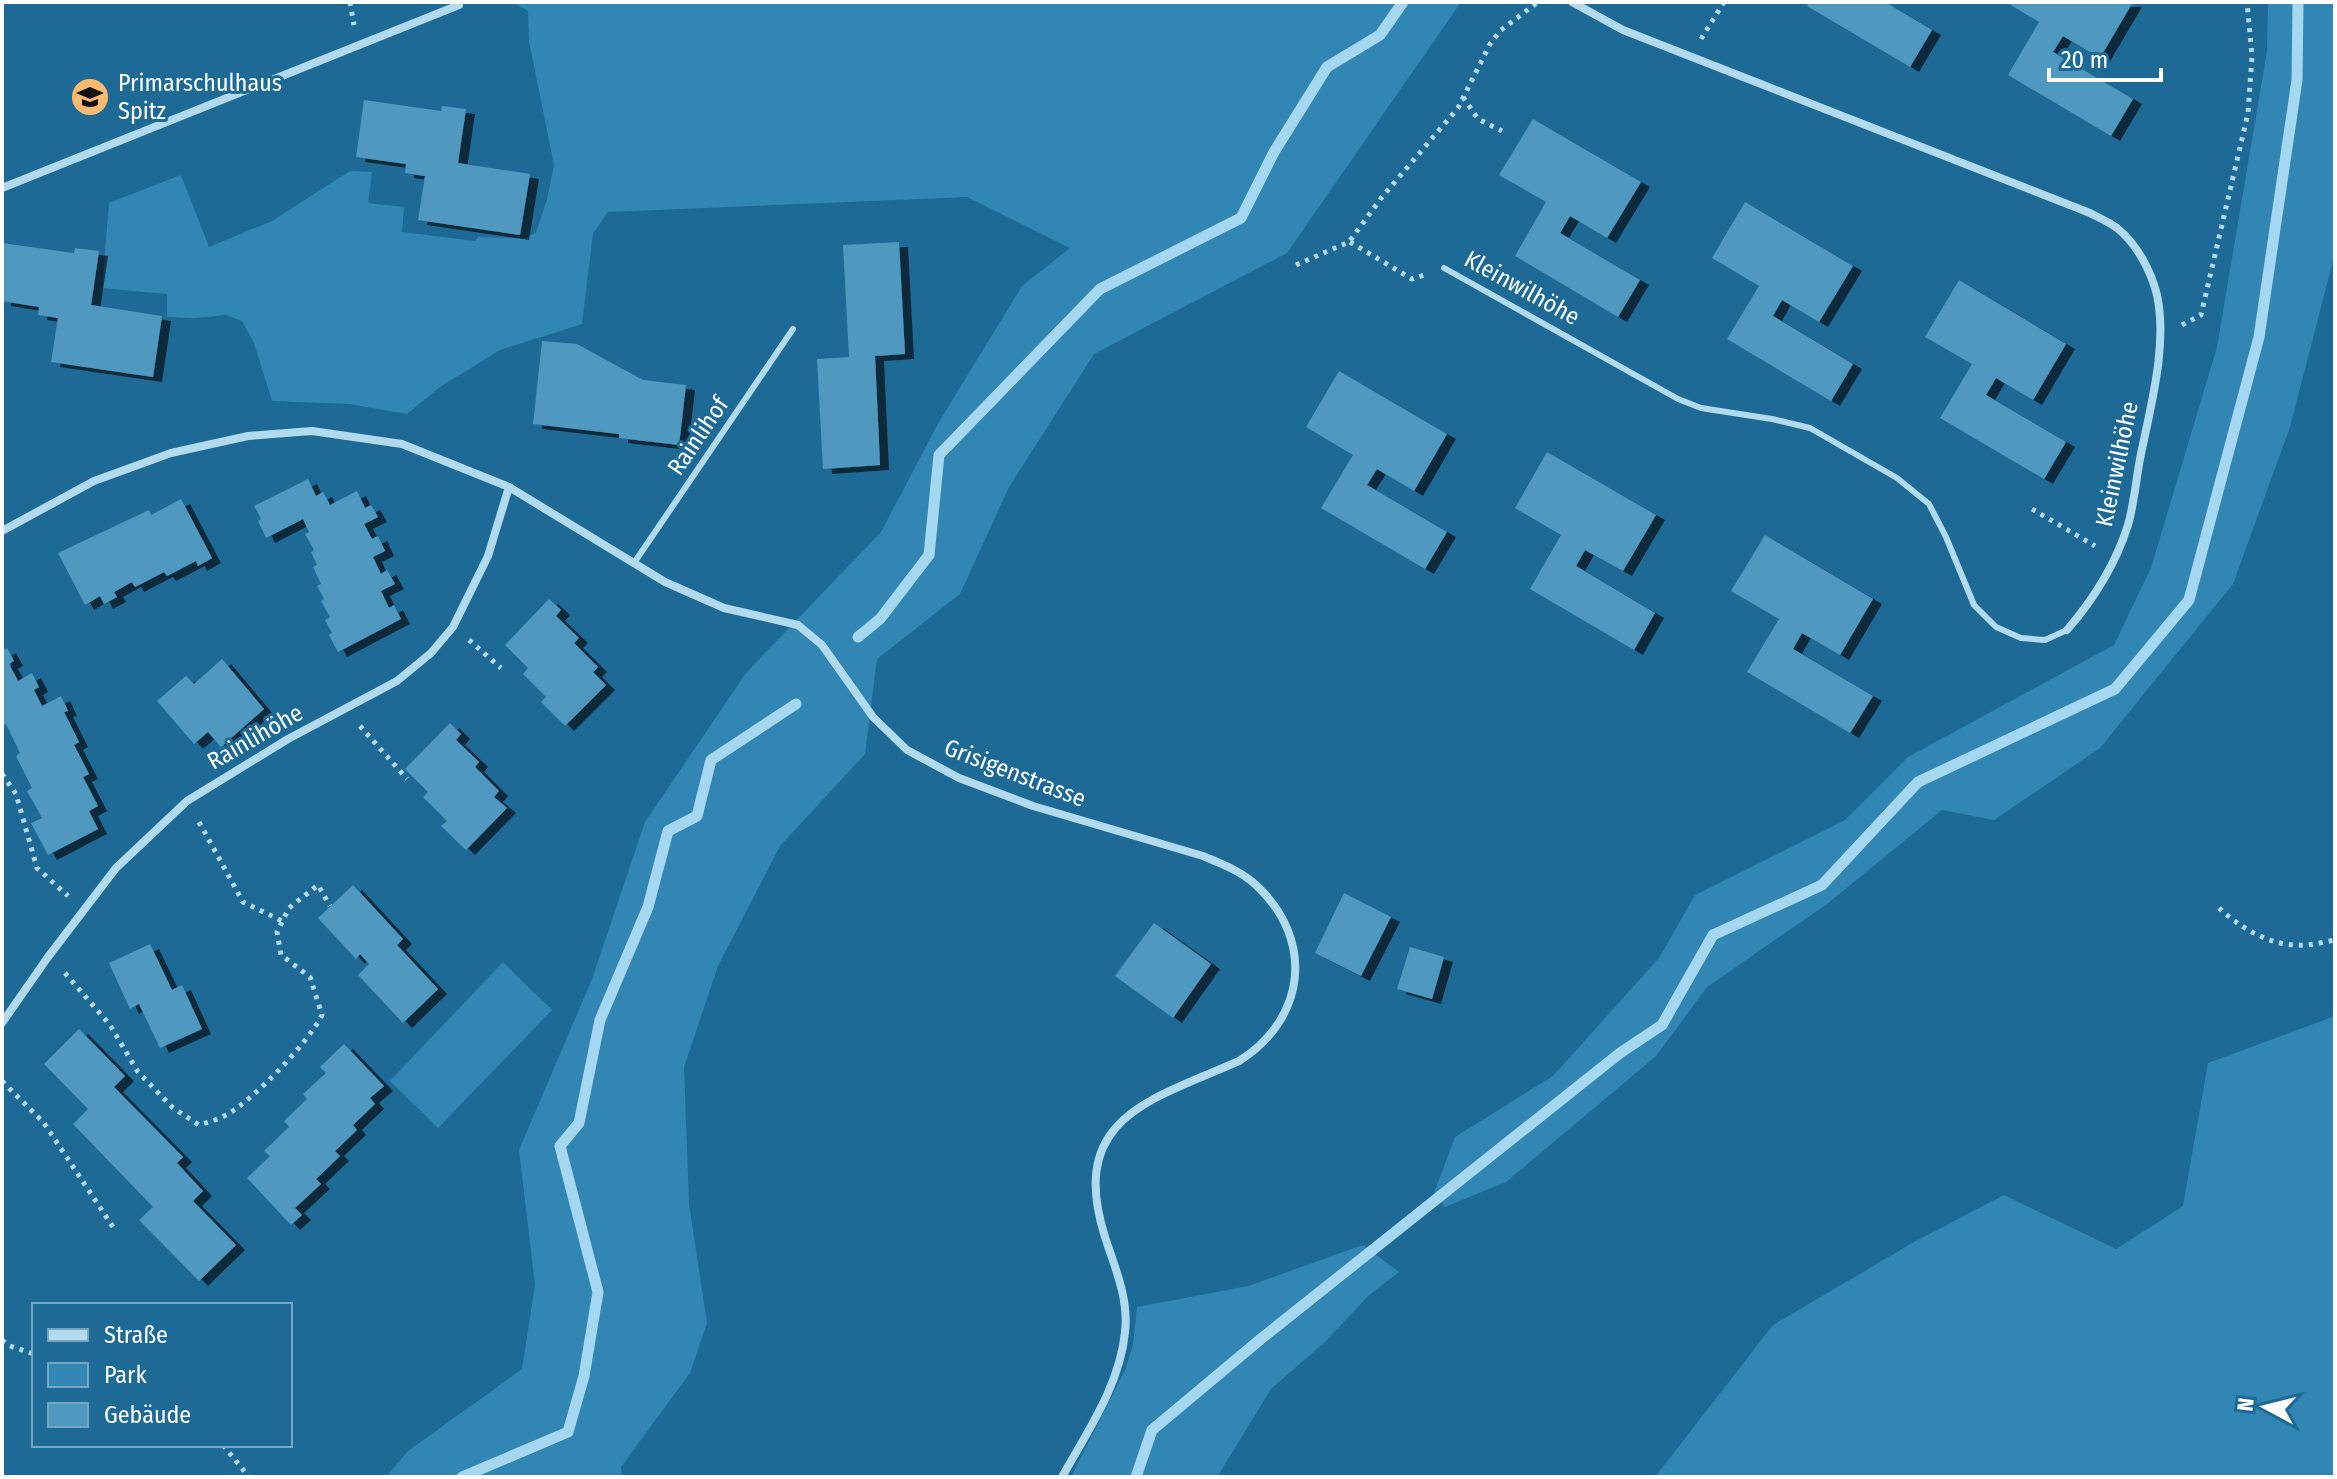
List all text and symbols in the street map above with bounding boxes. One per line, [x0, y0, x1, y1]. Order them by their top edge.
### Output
scale bar [2049, 32, 2161, 82]
text: 20 m [2061, 46, 2108, 74]
place label: Primarschulhaus Spitz [118, 69, 282, 125]
school or university icon: Primarschulhaus Spitz [69, 76, 111, 118]
street label: Kleinwilhöhe [1460, 245, 1584, 331]
street label: Rainlihof [662, 390, 735, 480]
street label: Kleinwilhöhe [2090, 399, 2144, 529]
street label: Rainlihöhe [202, 699, 308, 775]
street label: Grisigenstrasse [940, 733, 1090, 813]
legend [32, 1303, 292, 1447]
text: Straße [104, 1321, 168, 1349]
text: Park [104, 1361, 147, 1389]
north arrow [2225, 1367, 2305, 1447]
text: N [2231, 1396, 2260, 1413]
text: Gebäude [104, 1401, 191, 1429]

